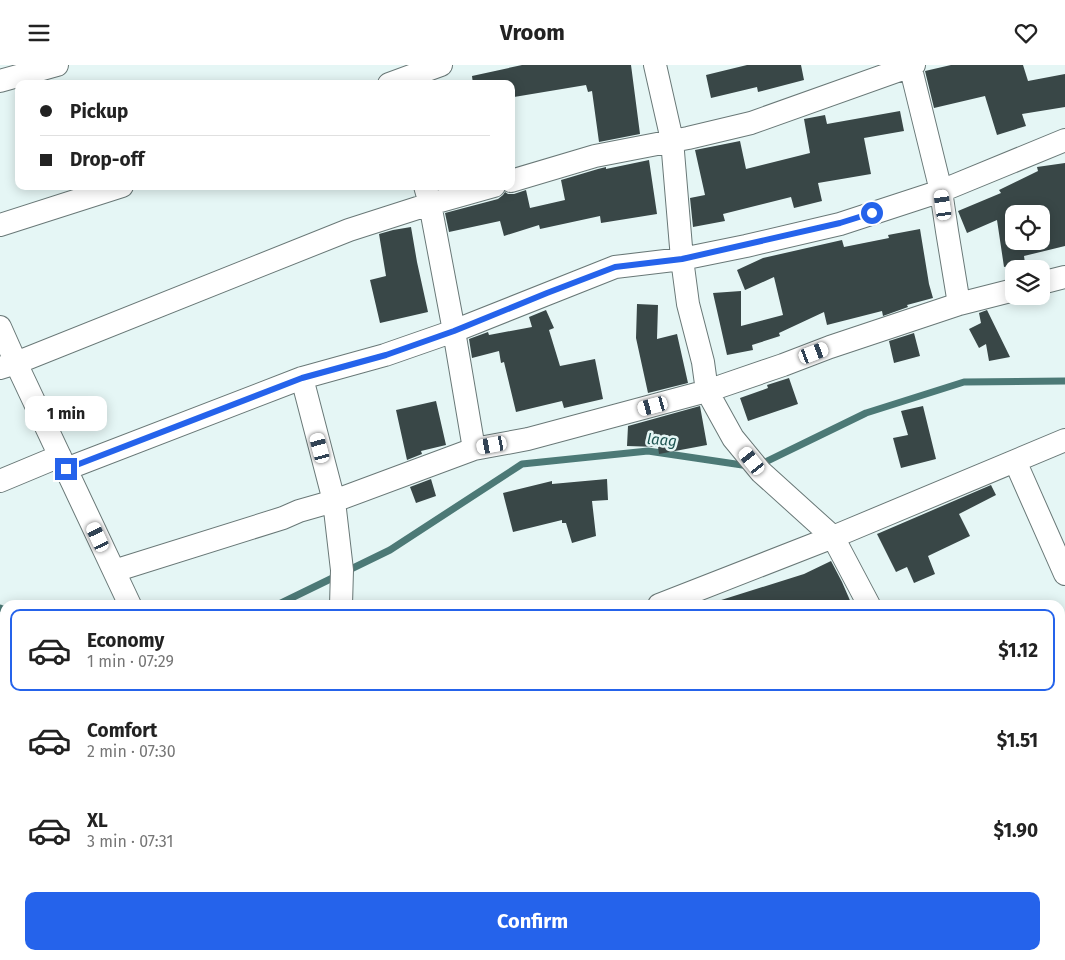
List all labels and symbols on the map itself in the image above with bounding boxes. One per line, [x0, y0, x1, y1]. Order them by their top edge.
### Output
car [933, 189, 952, 221]
route start [861, 202, 883, 224]
car [797, 341, 830, 365]
car [636, 395, 669, 417]
callout: 1 min [25, 397, 107, 431]
water label: laag [646, 430, 678, 450]
car [308, 432, 331, 464]
car [475, 435, 508, 455]
car [736, 445, 767, 477]
route end [55, 458, 77, 480]
car [84, 520, 111, 554]

